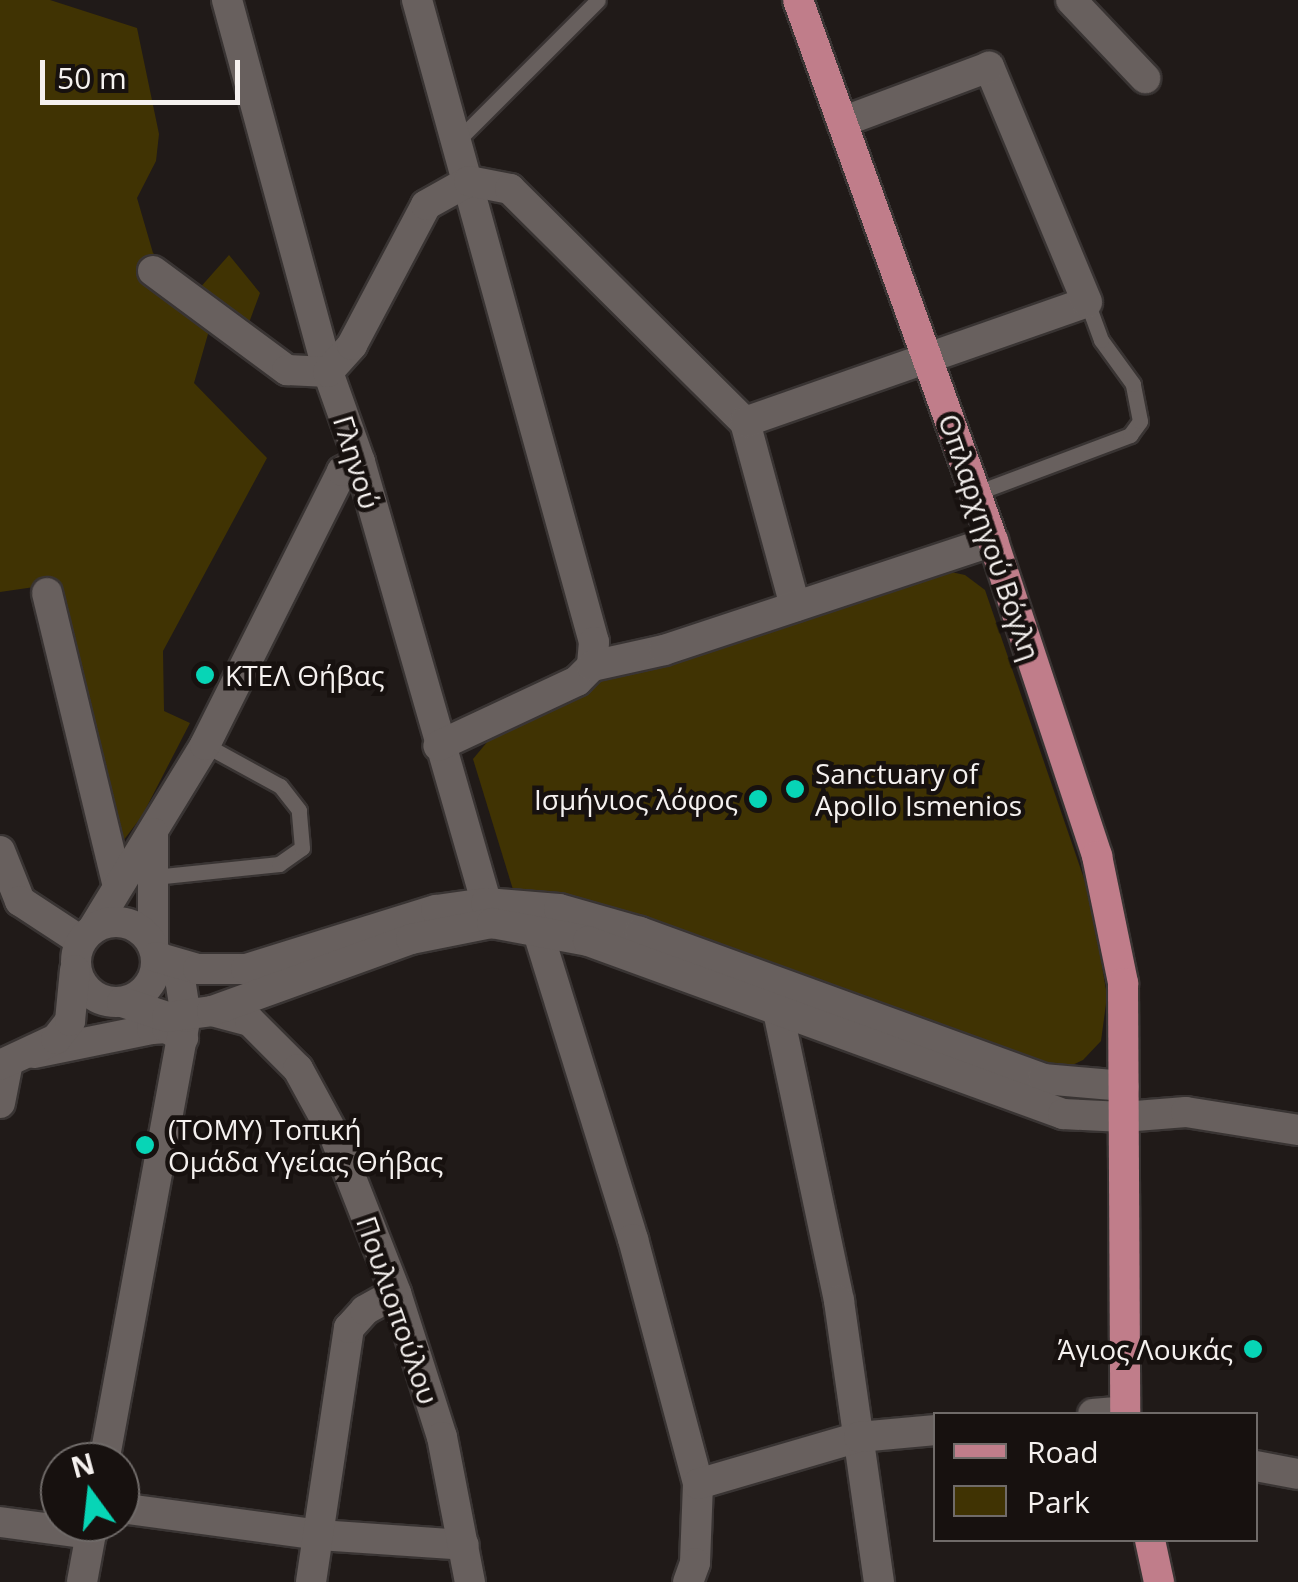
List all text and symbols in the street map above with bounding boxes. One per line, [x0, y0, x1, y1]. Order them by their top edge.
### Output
scale bar [45, 40, 245, 102]
text: 50 m [57, 57, 127, 98]
street label: Οπλαρχηγού Βόγλη [932, 409, 1048, 665]
street label: Γληνού [327, 411, 387, 513]
place label: ΚΤΕΛ Θήβας [225, 658, 384, 692]
marker: ΚΤΕΛ Θήβας [194, 664, 216, 686]
place label: Sanctuary of Apollo Ismenios [815, 756, 1022, 822]
marker: Sanctuary of Apollo Ismenios [784, 778, 806, 800]
place label: Ισμήνιος λόφος [534, 782, 738, 816]
marker: Ισμήνιος λόφος [747, 788, 769, 810]
place label: (ΤΟΜΥ) Τοπική Ομάδα Υγείας Θήβας [168, 1112, 443, 1178]
marker: (ΤΟΜΥ) Τοπική Ομάδα Υγείας Θήβας [132, 1132, 158, 1158]
street label: Πουλιοπούλου [350, 1212, 446, 1408]
place label: Άγιος Λουκάς [1058, 1332, 1233, 1366]
marker: Άγιος Λουκάς [1242, 1338, 1264, 1360]
legend [933, 1412, 1258, 1542]
text: Road [1027, 1431, 1099, 1472]
north arrow [40, 1442, 140, 1542]
text: N [67, 1444, 99, 1486]
text: Park [1027, 1481, 1090, 1522]

